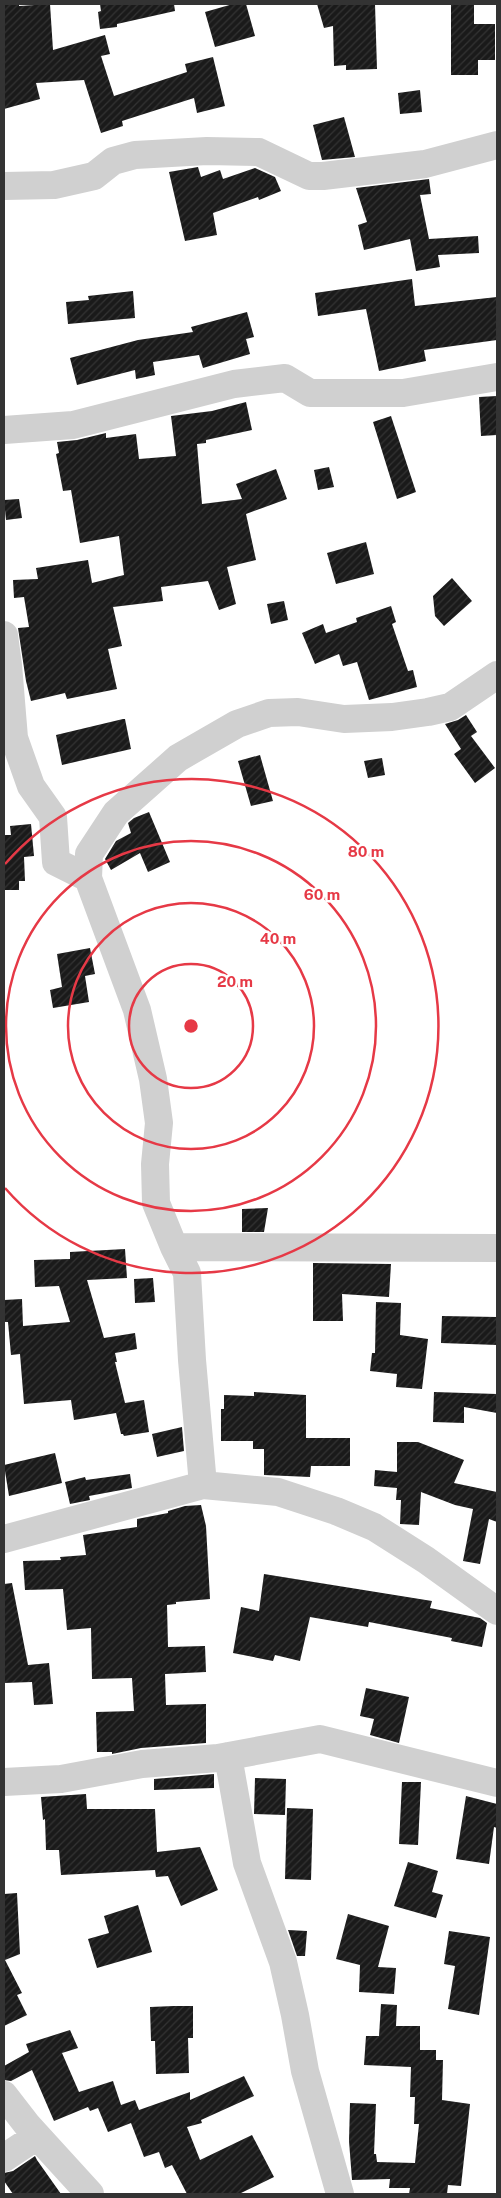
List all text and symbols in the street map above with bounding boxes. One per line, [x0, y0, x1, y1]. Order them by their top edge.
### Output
text: 80 m [348, 843, 384, 860]
text: 60 m [304, 886, 340, 903]
text: 40 m [260, 930, 296, 947]
text: 20 m [217, 973, 253, 990]
centre of rings [182, 1017, 200, 1035]

